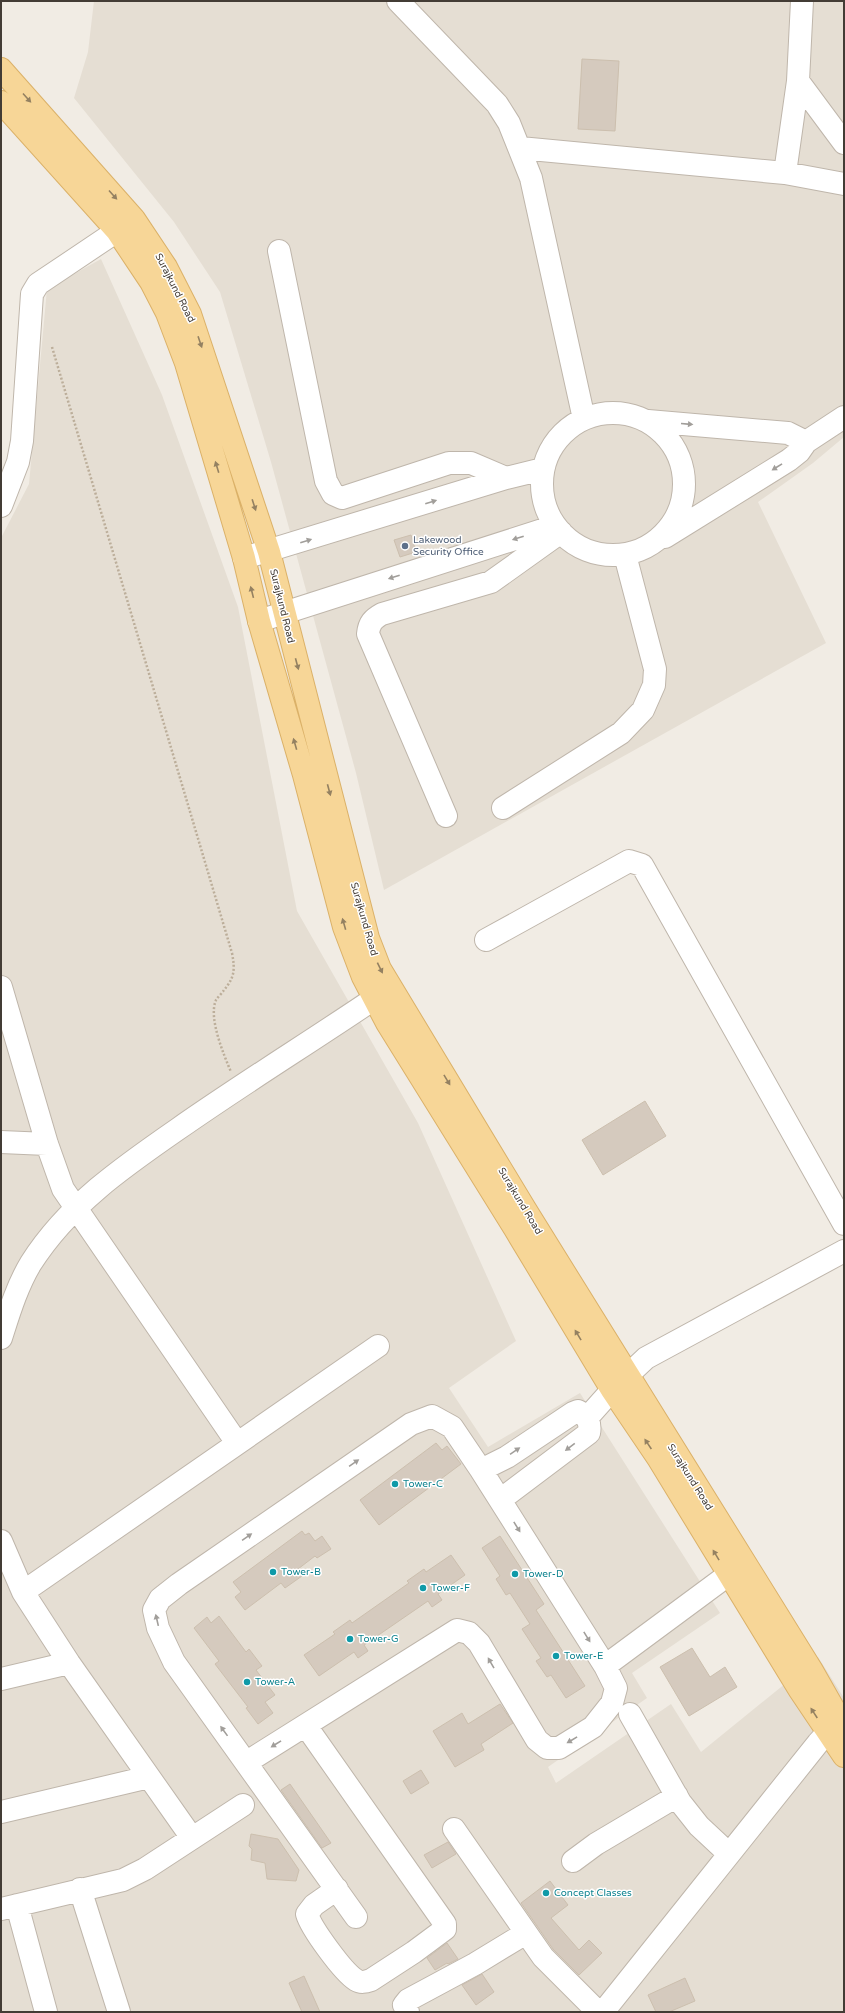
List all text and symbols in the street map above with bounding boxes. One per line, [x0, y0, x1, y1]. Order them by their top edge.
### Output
one-way arrow [22, 92, 31, 103]
one-way arrow [108, 190, 118, 200]
street label: Surajkund Road [152, 251, 198, 325]
one-way arrow [198, 336, 204, 348]
one-way arrow [681, 421, 693, 428]
one-way arrow [214, 461, 220, 473]
one-way arrow [772, 463, 782, 471]
one-way arrow [251, 499, 257, 511]
one-way arrow [425, 499, 437, 505]
place label: Lakewood Security Office [413, 534, 484, 558]
one-way arrow [511, 535, 523, 541]
one-way arrow [301, 537, 313, 543]
marker: Lakewood Security Office [400, 541, 410, 551]
street label: Surajkund Road [267, 568, 297, 644]
one-way arrow [387, 574, 399, 580]
one-way arrow [249, 586, 255, 599]
one-way arrow [294, 658, 300, 670]
one-way arrow [292, 738, 298, 750]
one-way arrow [327, 783, 333, 796]
street label: Surajkund Road [348, 881, 380, 957]
one-way arrow [340, 918, 346, 930]
one-way arrow [377, 963, 383, 974]
one-way arrow [443, 1075, 451, 1085]
street label: Surajkund Road [495, 1165, 545, 1237]
one-way arrow [574, 1329, 581, 1340]
one-way arrow [644, 1438, 652, 1449]
street label: Surajkund Road [665, 1442, 715, 1512]
one-way arrow [565, 1443, 576, 1451]
one-way arrow [510, 1447, 521, 1455]
one-way arrow [349, 1459, 359, 1467]
place label: Tower-C [403, 1478, 443, 1490]
marker: Tower-C [390, 1479, 400, 1489]
one-way arrow [513, 1522, 521, 1532]
one-way arrow [242, 1533, 252, 1541]
one-way arrow [713, 1549, 720, 1561]
place label: Tower-B [281, 1566, 321, 1578]
marker: Tower-B [268, 1567, 278, 1577]
place label: Tower-D [523, 1568, 563, 1580]
marker: Tower-D [510, 1569, 520, 1579]
place label: Tower-F [431, 1582, 470, 1594]
marker: Tower-F [418, 1583, 428, 1593]
one-way arrow [153, 1614, 159, 1627]
one-way arrow [583, 1632, 591, 1642]
place label: Tower-G [358, 1633, 398, 1645]
marker: Tower-G [345, 1634, 355, 1644]
place label: Tower-E [564, 1650, 603, 1662]
marker: Tower-E [551, 1651, 561, 1661]
one-way arrow [487, 1657, 494, 1669]
place label: Tower-A [255, 1676, 295, 1688]
marker: Tower-A [242, 1677, 252, 1687]
one-way arrow [810, 1707, 818, 1718]
one-way arrow [220, 1725, 228, 1736]
one-way arrow [566, 1736, 578, 1743]
one-way arrow [270, 1741, 282, 1748]
place label: Concept Classes [554, 1887, 632, 1899]
marker: Concept Classes [541, 1888, 551, 1898]

